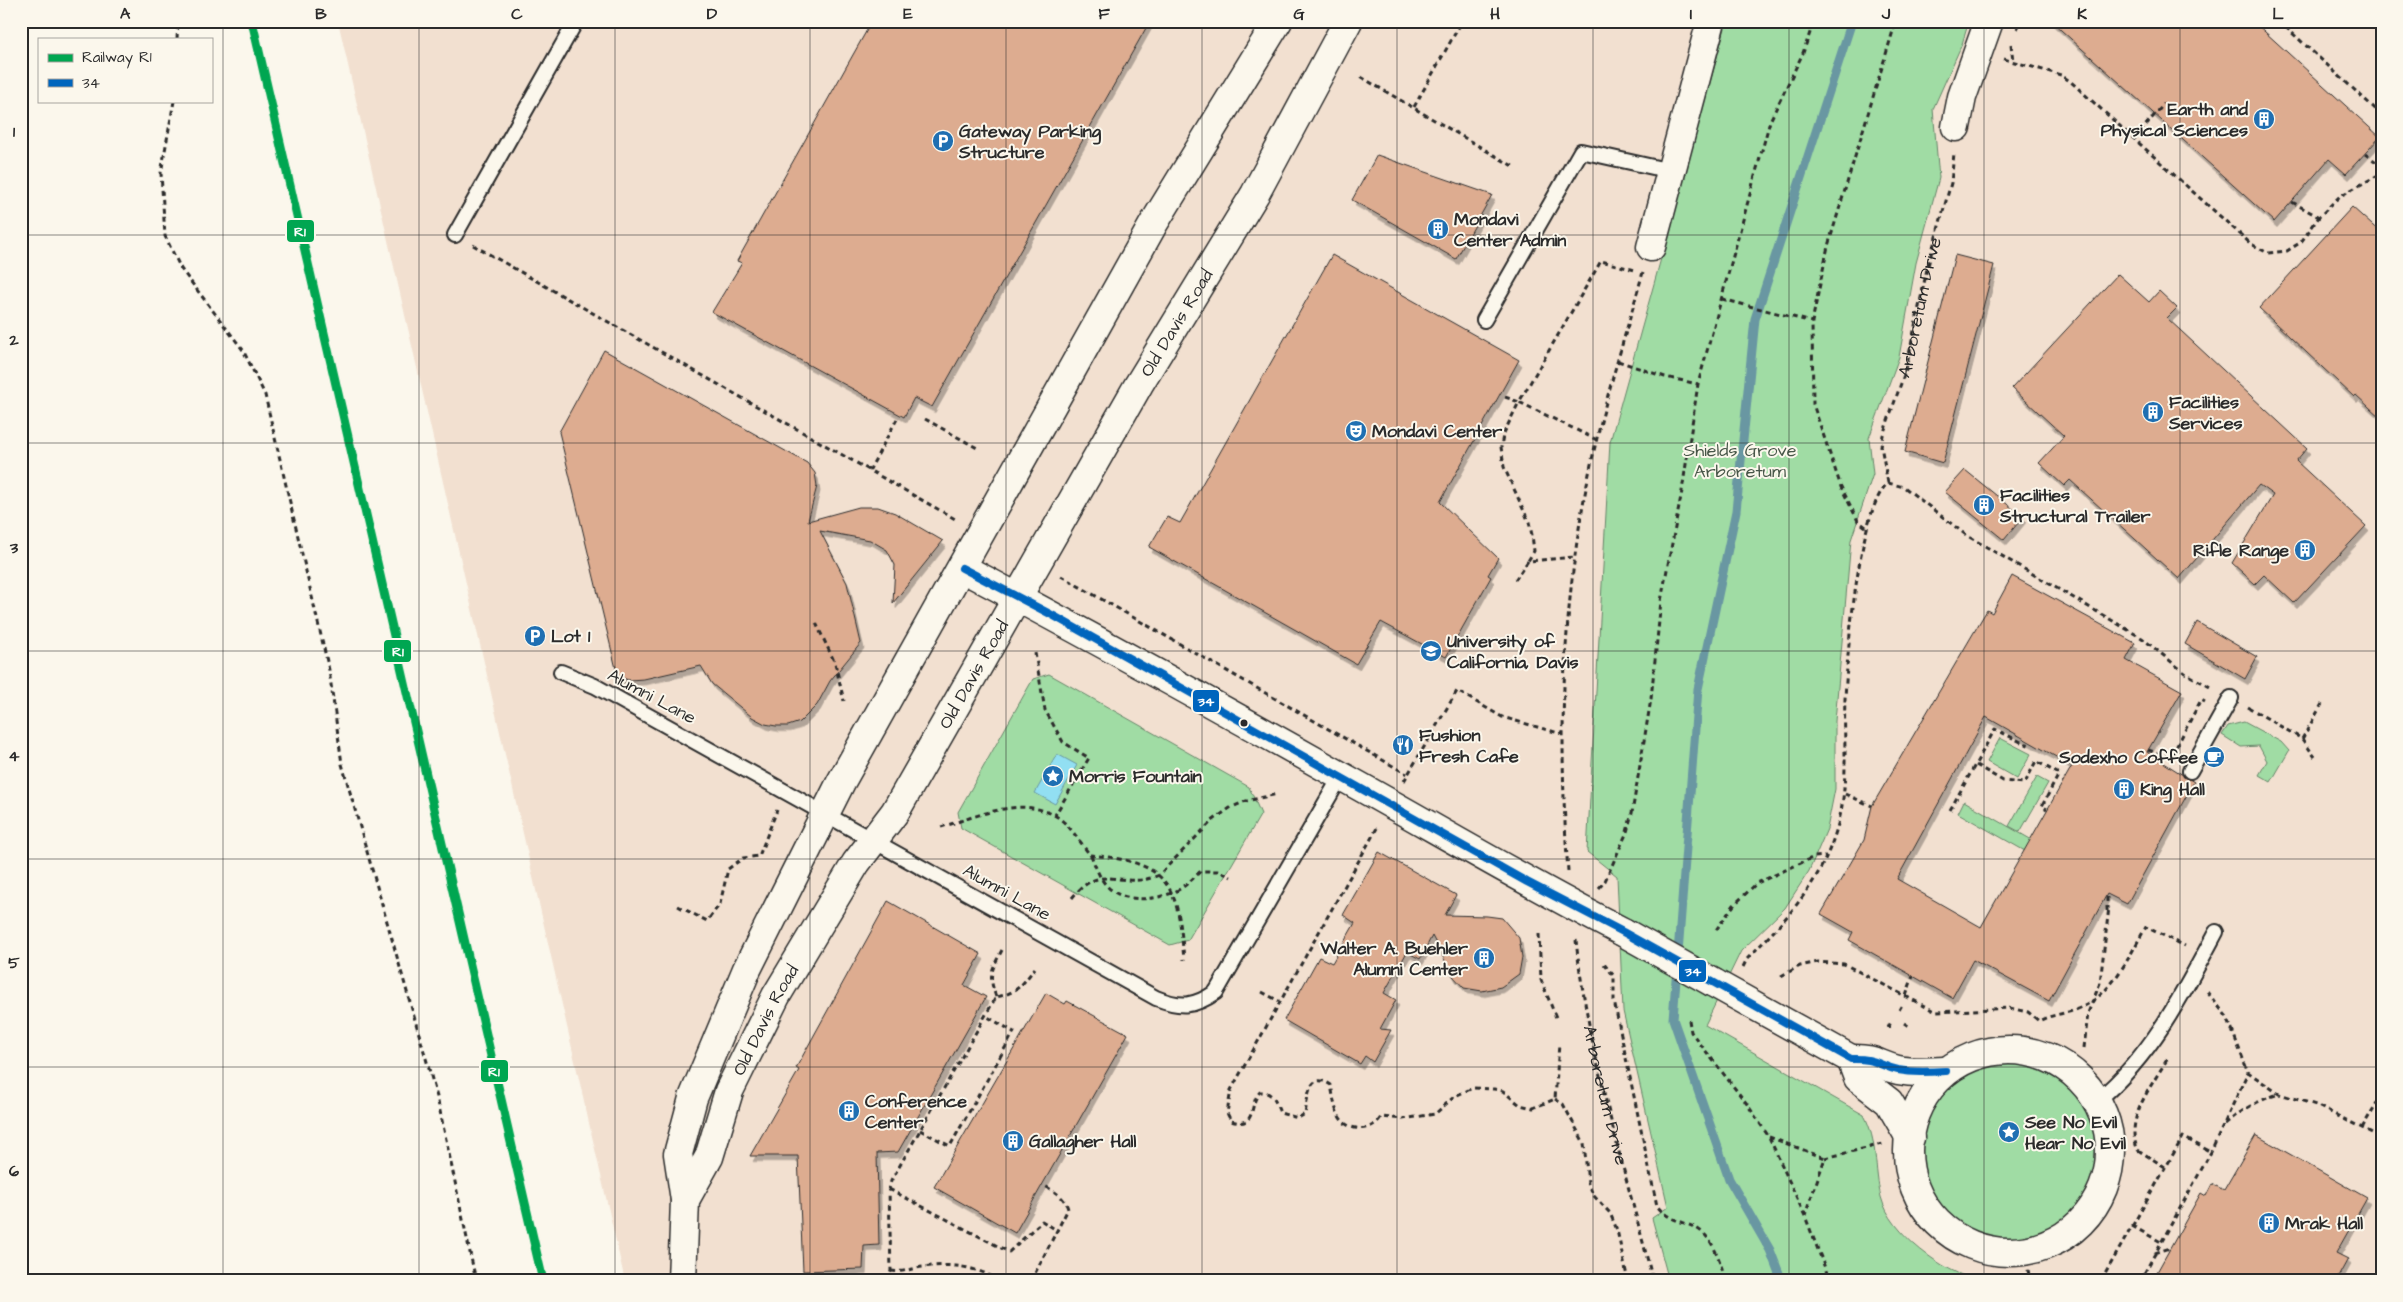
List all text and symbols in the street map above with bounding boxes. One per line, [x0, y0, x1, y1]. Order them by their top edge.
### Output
text: A [120, 3, 131, 25]
text: B [315, 3, 327, 25]
text: C [511, 3, 523, 25]
text: D [707, 3, 718, 25]
text: E [903, 3, 913, 25]
text: F [1098, 3, 1110, 25]
text: G [1293, 3, 1305, 25]
text: H [1490, 3, 1500, 25]
text: I [1690, 3, 1692, 25]
text: J [1881, 3, 1891, 25]
text: K [2077, 3, 2087, 25]
text: L [2272, 3, 2284, 25]
legend [38, 38, 212, 102]
text: Railway R1 [82, 47, 152, 69]
text: 34 [82, 73, 100, 94]
place label: Earth and Physical Sciences [2101, 97, 2249, 144]
building icon: Earth and Physical Sciences [2252, 107, 2276, 131]
place label: Gateway Parking Structure [958, 119, 1102, 165]
text: 1 [13, 121, 16, 143]
parking icon: Gateway Parking Structure [931, 129, 955, 153]
place label: Mondavi Center Admin [1454, 207, 1566, 253]
building icon: Mondavi Center Admin [1426, 217, 1450, 241]
line badge: R1 [286, 219, 315, 243]
text: R1 [294, 222, 306, 242]
street label: Arboretum Drive [1892, 234, 1948, 381]
street label: Old Davis Road [1134, 264, 1219, 382]
text: 2 [8, 329, 19, 351]
place label: Facilities Services [2168, 390, 2242, 436]
building icon: Facilities Services [2141, 400, 2165, 424]
theatre icon: Mondavi Center [1344, 419, 1368, 443]
place label: Mondavi Center [1372, 419, 1502, 444]
park label: Shields Grove Arboretum [1684, 438, 1797, 484]
place label: Facilities Structural Trailer [1999, 483, 2150, 529]
building icon: Facilities Structural Trailer [1972, 493, 1996, 517]
text: 3 [9, 537, 19, 559]
place label: Rifle Range [2193, 538, 2289, 564]
building icon: Rifle Range [2293, 538, 2317, 562]
street label: Old Davis Road [933, 615, 1015, 734]
parking icon: Lot 1 [523, 624, 547, 648]
place label: Lot 1 [551, 624, 591, 649]
place label: University of California, Davis [1447, 629, 1578, 675]
line badge: R1 [383, 639, 412, 663]
school or university icon: University of California, Davis [1419, 639, 1443, 663]
text: R1 [392, 642, 404, 662]
street label: Alumni Lane [603, 663, 701, 730]
line badge: 34 [1192, 689, 1220, 713]
text: 34 [1197, 692, 1215, 712]
unlabelled marker [1239, 718, 1249, 728]
place label: Fushion Fresh Cafe [1419, 723, 1519, 769]
restaurant icon: Fushion Fresh Cafe [1391, 733, 1415, 757]
text: 4 [9, 745, 20, 767]
place label: Sodexho Coffee [2058, 745, 2198, 770]
cafe icon: Sodexho Coffee [2202, 745, 2226, 769]
place icon: Morris Fountain [1041, 764, 1065, 788]
place label: Morris Fountain [1069, 764, 1202, 789]
building icon: King Hall [2112, 777, 2136, 801]
place label: King Hall [2140, 777, 2205, 803]
street label: Alumni Lane [958, 858, 1055, 927]
place label: Walter A. Buehler Alumni Center [1320, 936, 1468, 982]
building icon: Walter A. Buehler Alumni Center [1472, 946, 1496, 970]
text: 5 [8, 952, 20, 974]
line badge: 34 [1678, 959, 1707, 983]
street label: Old Davis Road [727, 960, 805, 1080]
text: 34 [1684, 962, 1702, 982]
street label: Arboretum Drive [1577, 1023, 1634, 1168]
line badge: R1 [480, 1059, 509, 1083]
text: R1 [488, 1062, 500, 1082]
place label: Conference Center [865, 1089, 967, 1135]
building icon: Conference Center [837, 1099, 861, 1123]
place label: See No Evil Hear No Evil [2024, 1110, 2126, 1156]
place icon: See No Evil Hear No Evil [1997, 1120, 2021, 1144]
building icon: Gallagher Hall [1001, 1129, 1025, 1153]
place label: Gallagher Hall [1029, 1129, 1136, 1155]
text: 6 [9, 1160, 19, 1182]
building icon: Mrak Hall [2257, 1211, 2281, 1235]
place label: Mrak Hall [2285, 1211, 2363, 1236]

